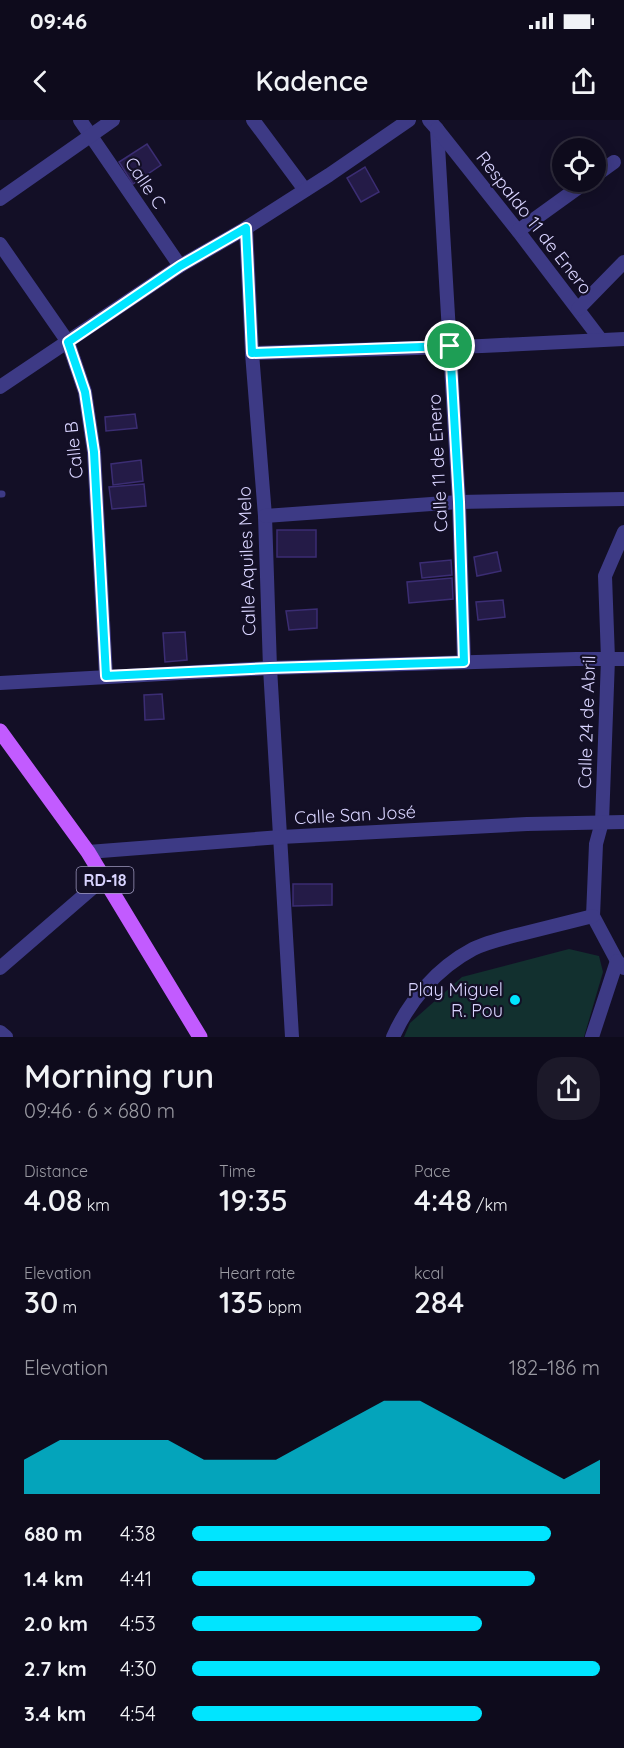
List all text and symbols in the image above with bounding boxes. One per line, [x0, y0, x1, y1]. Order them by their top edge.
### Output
text: 09:46 [30, 7, 87, 35]
text: Kadence [256, 64, 368, 98]
icon: back [24, 65, 57, 98]
icon: share [567, 65, 600, 98]
map controls [552, 138, 606, 192]
button: locate [552, 138, 606, 192]
street label: Respaldo 11 de Enero [471, 146, 597, 299]
street label: Calle C [120, 152, 171, 213]
pin [424, 320, 475, 371]
icon: arrive [433, 329, 466, 362]
street label: Calle 11 de Enero [422, 393, 453, 533]
street label: Calle B [59, 420, 88, 480]
street label: Calle Aquiles Melo [232, 486, 261, 636]
street label: Calle 24 de Abril [573, 655, 600, 789]
street label: Calle San José [293, 800, 416, 829]
road number: RD-18 [76, 867, 134, 893]
place label: Play Miguel R. Pou [408, 978, 503, 1022]
marker: Play Miguel R. Pou [508, 993, 522, 1007]
text: Morning run [24, 1055, 214, 1096]
button: share [537, 1057, 600, 1120]
text: 09:46 · 6 × 680 m [24, 1098, 175, 1123]
text: Distance [24, 1161, 88, 1181]
text: Time [219, 1161, 256, 1181]
text: Pace [414, 1161, 450, 1181]
text: 4.08 [24, 1181, 82, 1219]
text: 19:35 [219, 1181, 288, 1219]
text: 4:48 [414, 1181, 472, 1219]
text: km [82, 1195, 110, 1215]
text: /km [472, 1195, 508, 1215]
text: Elevation [24, 1263, 91, 1283]
text: Heart rate [219, 1263, 295, 1283]
text: kcal [414, 1263, 444, 1283]
text: 30 [24, 1283, 58, 1321]
text: 135 [219, 1283, 263, 1321]
text: 284 [414, 1283, 464, 1321]
text: m [58, 1297, 77, 1317]
text: bpm [263, 1297, 302, 1317]
text: Elevation [24, 1355, 108, 1380]
text: 182–186 m [509, 1355, 600, 1380]
text: 680 m [24, 1521, 82, 1546]
text: 4:38 [120, 1521, 156, 1546]
text: 1.4 km [24, 1566, 83, 1591]
text: 4:41 [120, 1566, 152, 1591]
text: 2.0 km [24, 1611, 88, 1636]
text: 4:53 [120, 1611, 156, 1636]
text: 2.7 km [24, 1656, 87, 1681]
text: 4:30 [120, 1656, 157, 1681]
text: 3.4 km [24, 1701, 86, 1726]
text: 4:54 [120, 1701, 156, 1726]

